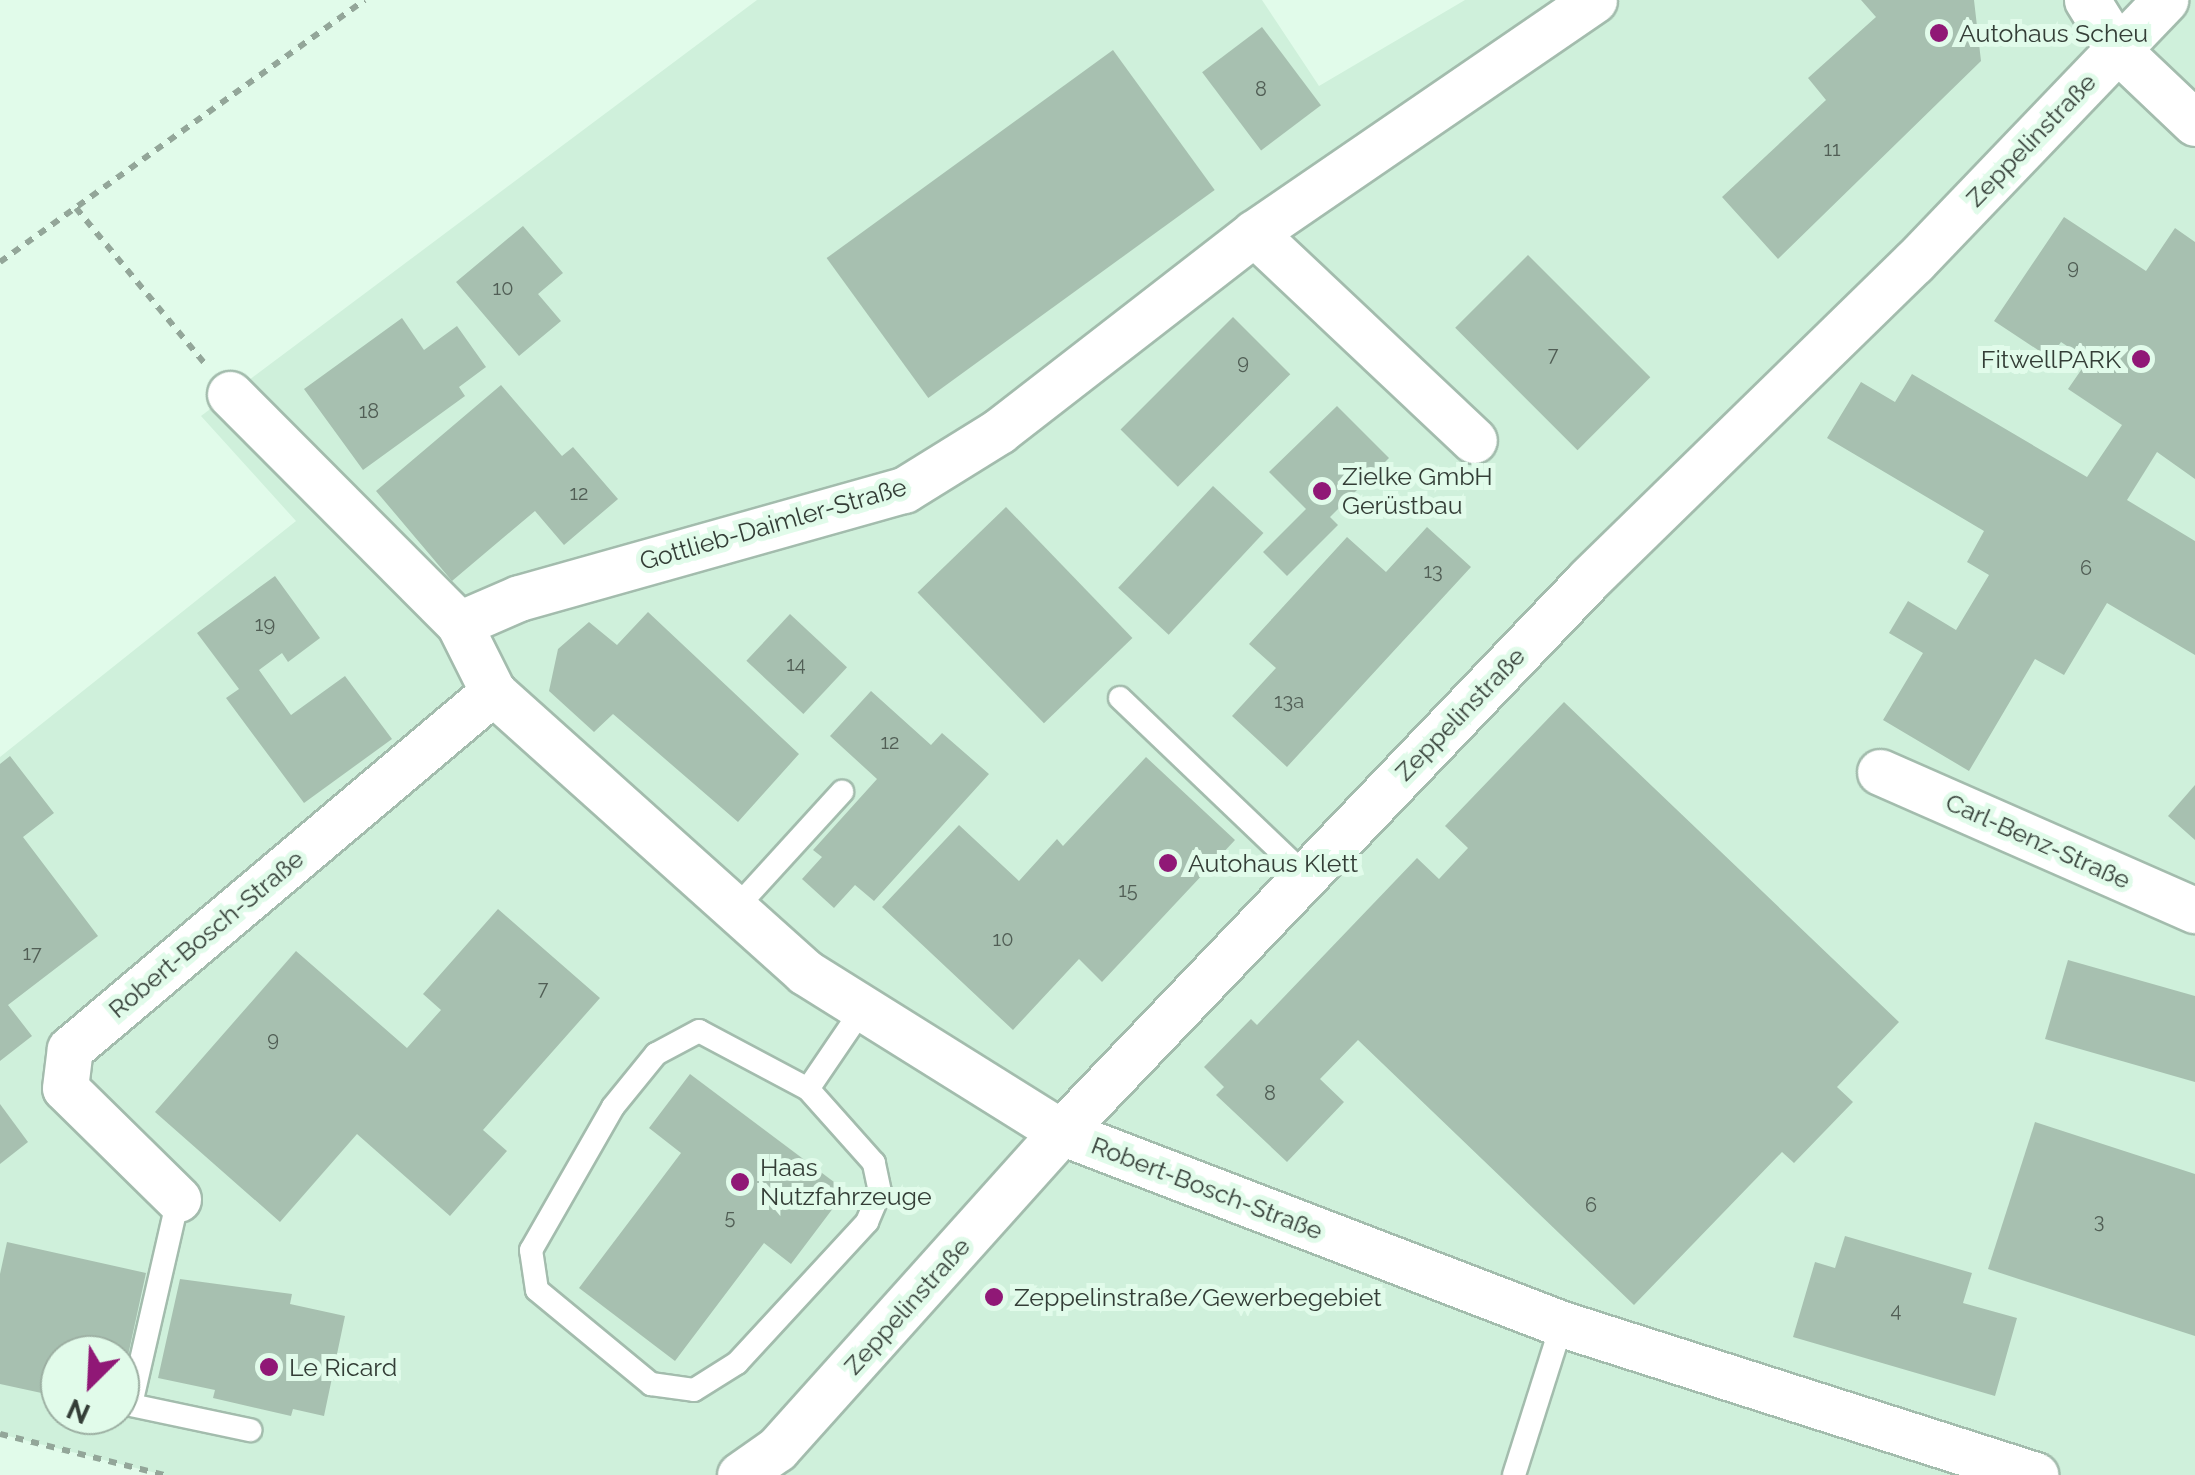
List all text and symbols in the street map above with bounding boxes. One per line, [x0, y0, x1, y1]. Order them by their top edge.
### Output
place label: Autohaus Scheu [1959, 18, 2148, 48]
marker: Autohaus Scheu [1928, 22, 1950, 44]
street label: Zeppelinstraße [1960, 67, 2102, 213]
house number: 8 [1255, 77, 1267, 101]
house number: 11 [1823, 137, 1841, 161]
house number: 9 [2067, 255, 2079, 279]
house number: 10 [493, 276, 513, 300]
house number: 7 [1548, 342, 1558, 366]
place label: FitwellPARK [1981, 344, 2121, 374]
marker: FitwellPARK [2130, 348, 2152, 370]
house number: 9 [1237, 350, 1249, 374]
house number: 18 [359, 399, 379, 423]
place label: Zielke GmbH Gerüstbau [1342, 462, 1493, 521]
street label: Gottlieb-Daimler-Straße [636, 472, 910, 576]
marker: Zielke GmbH Gerüstbau [1311, 480, 1333, 502]
house number: 12 [570, 481, 588, 505]
house number: 6 [2080, 556, 2092, 580]
house number: 13 [1423, 559, 1443, 583]
house number: 19 [255, 612, 275, 636]
street label: Zeppelinstraße [1389, 641, 1531, 787]
house number: 14 [786, 652, 806, 676]
house number: 13a [1274, 689, 1304, 713]
house number: 12 [881, 730, 899, 754]
street label: Carl-Benz-Straße [1941, 787, 2135, 895]
street label: Robert-Bosch-Straße [102, 844, 310, 1024]
place label: Autohaus Klett [1188, 848, 1358, 878]
marker: Autohaus Klett [1157, 852, 1179, 874]
house number: 15 [1118, 878, 1138, 902]
house number: 10 [993, 927, 1013, 951]
house number: 17 [22, 941, 42, 965]
house number: 7 [538, 976, 548, 1000]
house number: 9 [267, 1027, 279, 1051]
house number: 8 [1264, 1081, 1276, 1105]
street label: Robert-Bosch-Straße [1087, 1130, 1327, 1246]
place label: Haas Nutzfahrzeuge [760, 1153, 932, 1212]
marker: Haas Nutzfahrzeuge [729, 1171, 751, 1193]
house number: 6 [1585, 1193, 1597, 1217]
house number: 5 [725, 1205, 735, 1229]
house number: 3 [2094, 1209, 2104, 1233]
street label: Zeppelinstraße [838, 1231, 976, 1381]
place label: Zeppelinstraße/Gewerbegebiet [1014, 1282, 1382, 1312]
marker: Zeppelinstraße/Gewerbegebiet [983, 1286, 1005, 1308]
house number: 4 [1891, 1298, 1901, 1322]
north arrow [40, 1335, 140, 1435]
place label: Le Ricard [289, 1352, 397, 1382]
marker: Le Ricard [258, 1356, 280, 1378]
text: N [62, 1392, 95, 1430]

